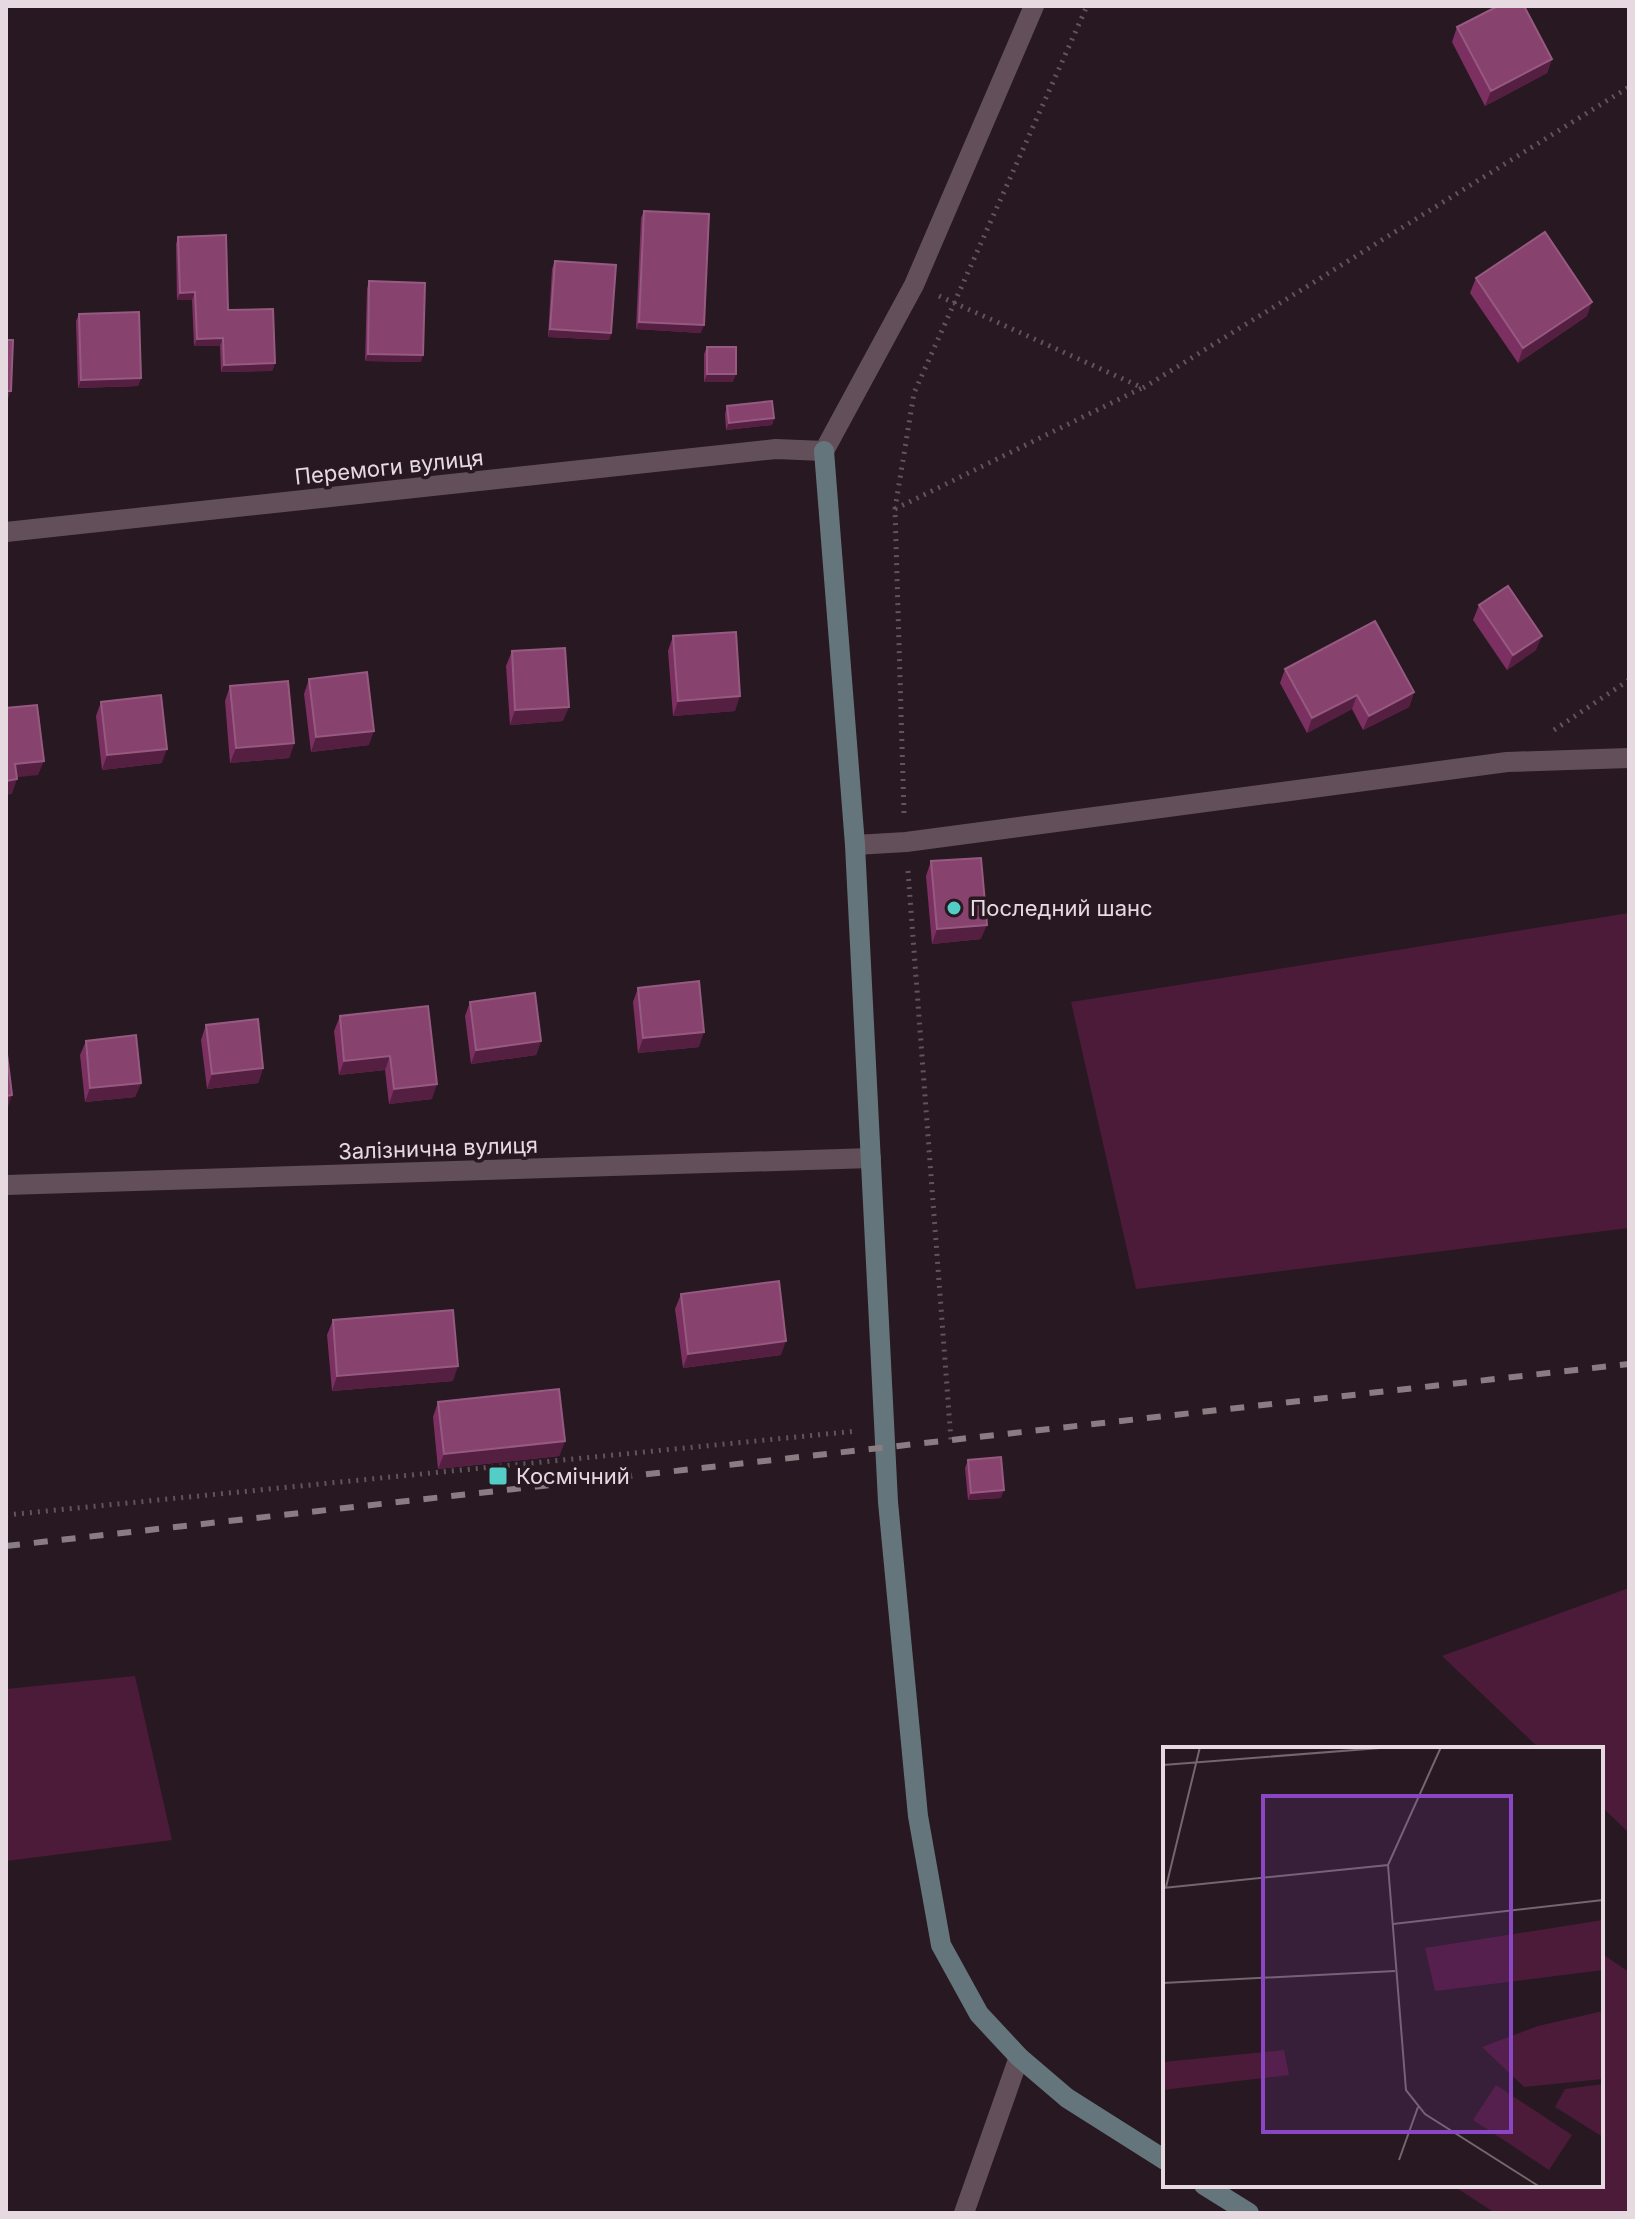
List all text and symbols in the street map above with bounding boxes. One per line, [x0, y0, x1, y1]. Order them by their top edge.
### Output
street label: Перемоги вулиця [293, 444, 485, 490]
place label: Последний шанс [970, 895, 1153, 921]
marker: Последний шанс [945, 899, 963, 917]
street label: Залізнична вулиця [338, 1132, 538, 1164]
place label: Космічний [516, 1463, 630, 1489]
marker: Космічний [487, 1465, 509, 1487]
inset map [1163, 1747, 1603, 2187]

